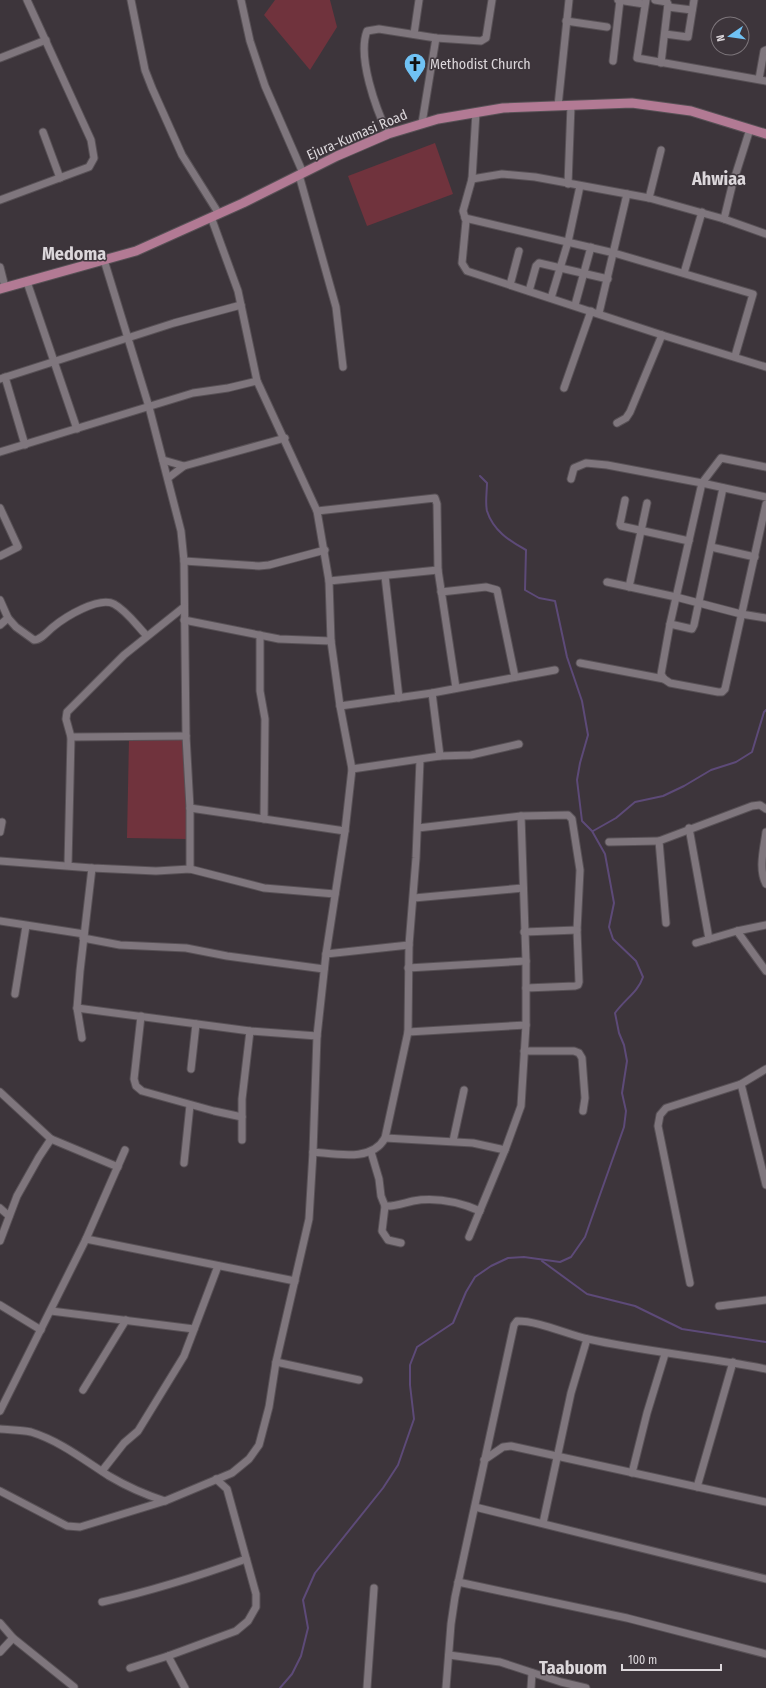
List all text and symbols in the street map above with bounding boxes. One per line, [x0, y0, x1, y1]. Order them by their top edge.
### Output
north arrow [710, 16, 750, 56]
text: N [714, 33, 728, 43]
church icon: Methodist Church [402, 51, 428, 84]
place label: Methodist Church [430, 56, 531, 73]
street label: Ejura-Kumasi Road [304, 106, 410, 164]
district label: Ahwiaa [691, 168, 746, 190]
district label: Medoma [42, 243, 106, 265]
scale bar [622, 1646, 721, 1672]
text: 100 m [628, 1653, 657, 1667]
district label: Taabuom [539, 1657, 607, 1679]

